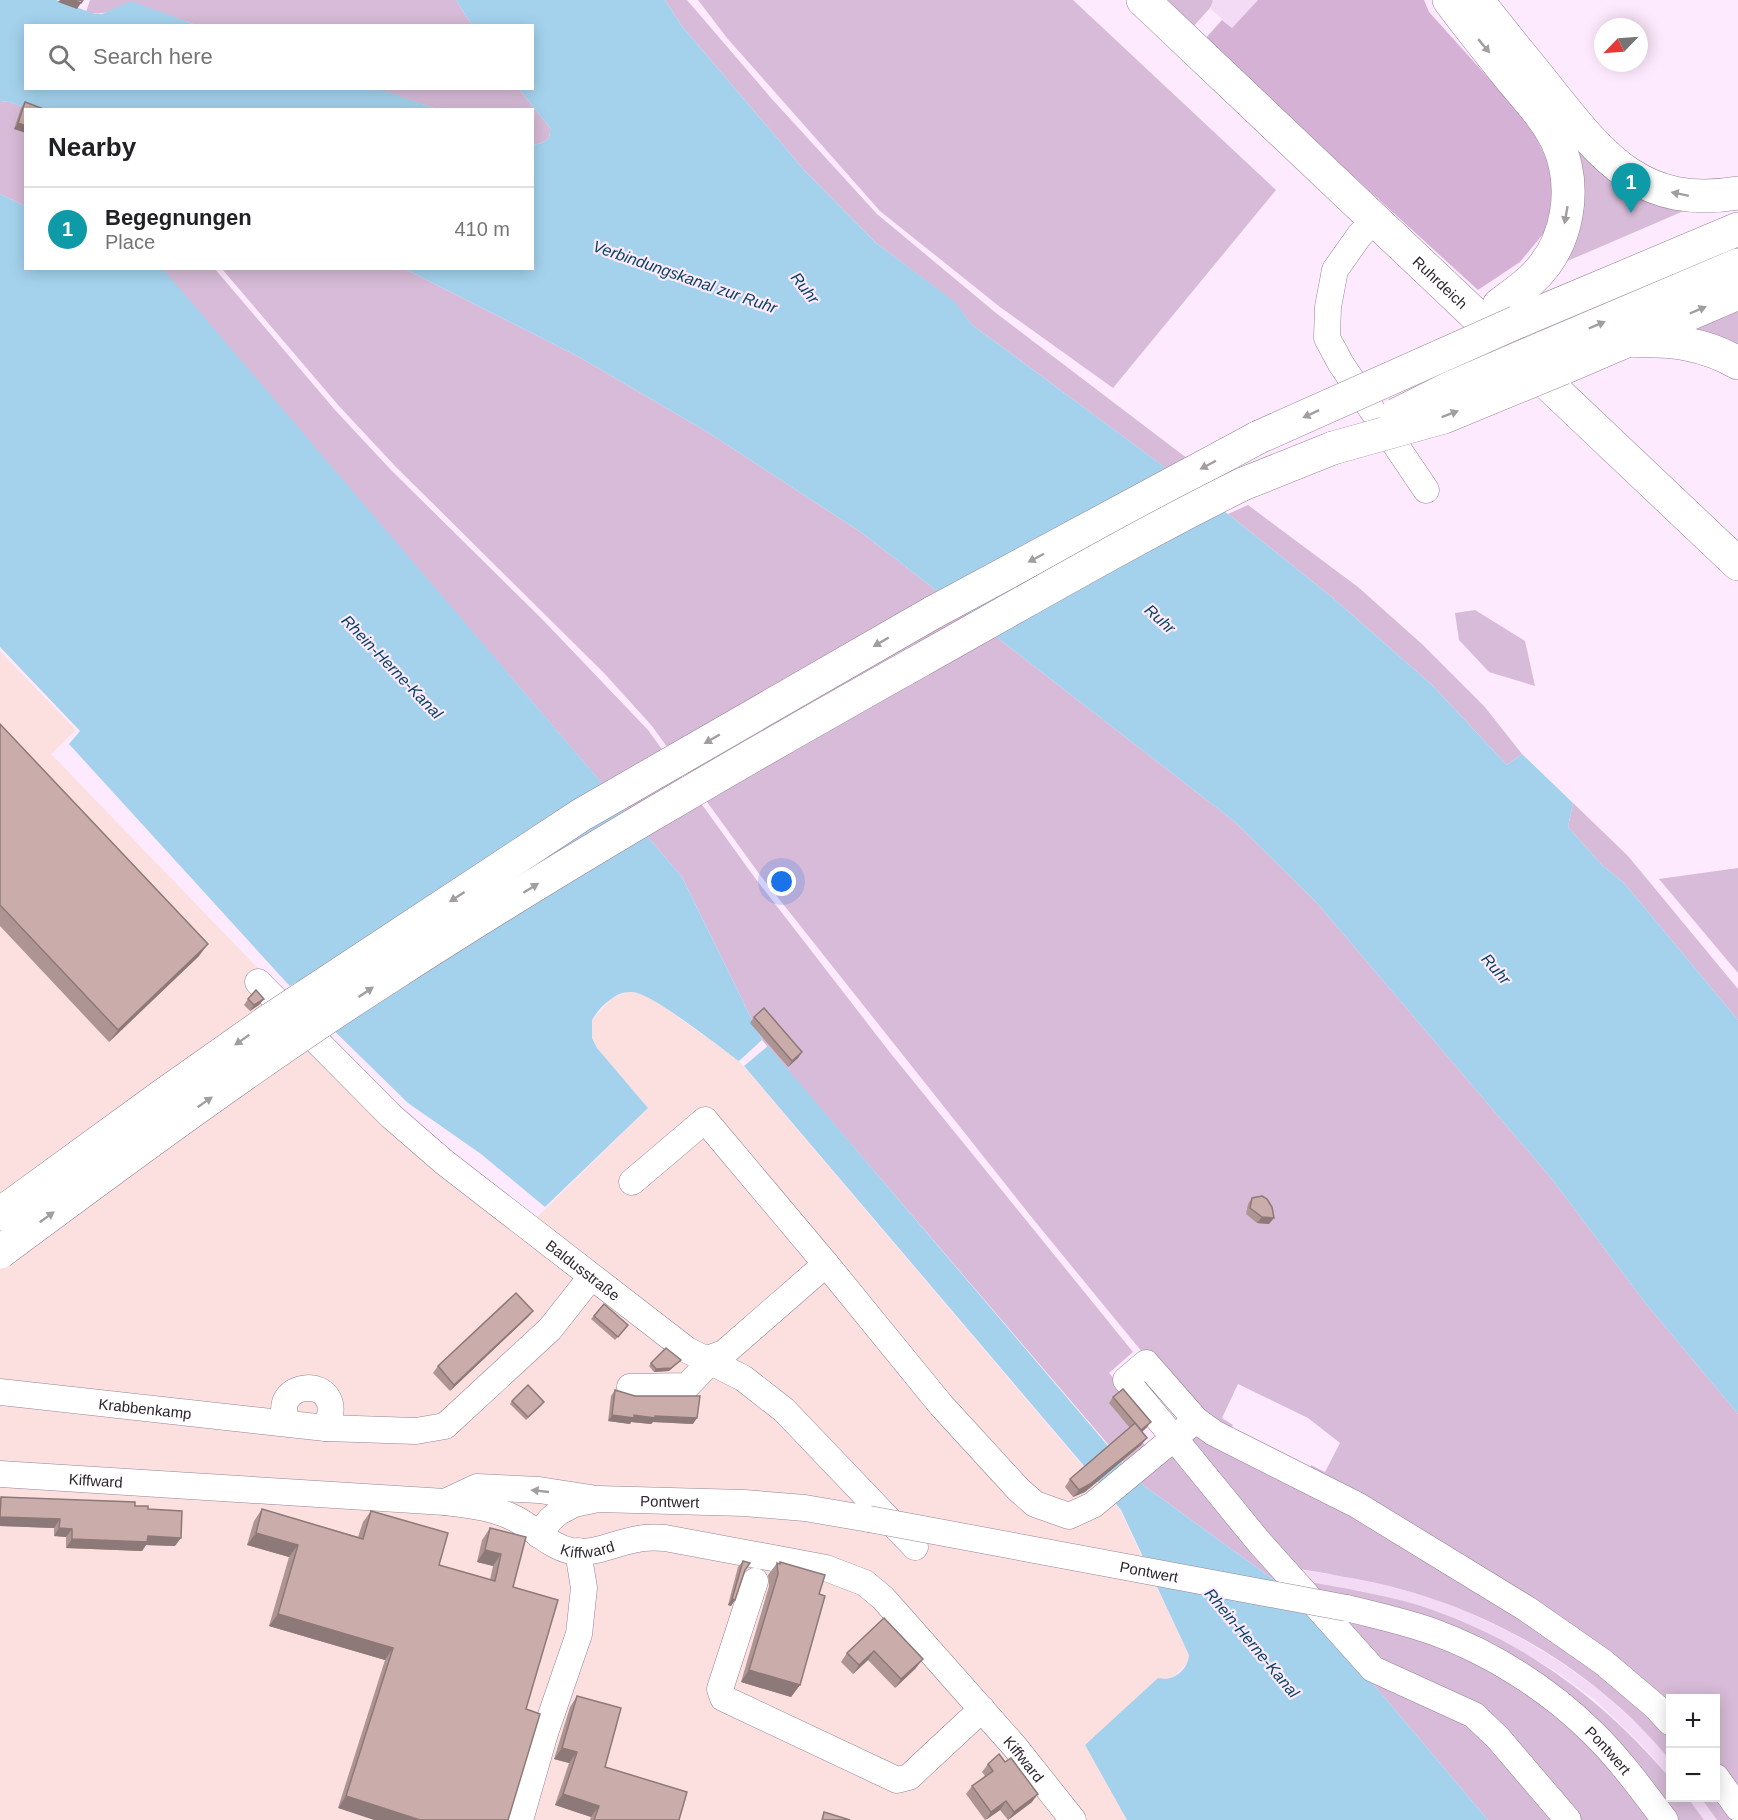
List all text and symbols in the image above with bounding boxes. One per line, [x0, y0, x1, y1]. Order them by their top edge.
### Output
north arrow [1594, 18, 1648, 72]
search box [24, 24, 534, 90]
one-way arrow [1478, 38, 1491, 54]
icon: search [45, 41, 78, 74]
text: Search here [93, 44, 213, 69]
text: Nearby [48, 132, 136, 162]
pin: 1 [1612, 164, 1650, 213]
one-way arrow [1671, 189, 1689, 199]
text: Begegnungen [105, 205, 252, 230]
one-way arrow [1561, 205, 1570, 224]
text: 1 [62, 218, 73, 240]
text: 410 m [454, 218, 510, 240]
text: Place [105, 231, 155, 253]
water label: Verbindungskanal zur Ruhr [591, 237, 780, 317]
street label: Ruhrdeich [1410, 252, 1471, 312]
water label: Ruhr [788, 269, 823, 307]
one-way arrow [1690, 305, 1708, 315]
one-way arrow [1588, 320, 1606, 329]
one-way arrow [1301, 409, 1319, 419]
one-way arrow [1441, 409, 1459, 419]
one-way arrow [1199, 460, 1216, 470]
one-way arrow [1027, 553, 1044, 563]
water label: Ruhr [1141, 601, 1179, 637]
water label: Rhein-Herne-Kanal [338, 612, 446, 722]
one-way arrow [872, 637, 889, 647]
one-way arrow [703, 734, 720, 744]
your location [767, 867, 796, 896]
one-way arrow [523, 883, 539, 894]
one-way arrow [449, 891, 465, 902]
water label: Ruhr [1478, 950, 1514, 988]
one-way arrow [357, 986, 373, 998]
one-way arrow [235, 1034, 251, 1046]
one-way arrow [196, 1096, 212, 1108]
one-way arrow [39, 1211, 55, 1223]
street label: Baldusstraße [543, 1236, 623, 1303]
street label: Krabbenkamp [98, 1394, 192, 1422]
street label: Kiffward [68, 1470, 123, 1490]
one-way arrow [530, 1486, 549, 1496]
street label: Pontwert [640, 1492, 700, 1510]
street label: Kiffward [558, 1537, 616, 1561]
street label: Pontwert [1118, 1557, 1181, 1585]
water label: Rhein-Herne-Kanal [1201, 1585, 1303, 1701]
map controls [1666, 1694, 1720, 1802]
button: + [1666, 1694, 1720, 1748]
street label: Pontwert [1582, 1722, 1635, 1778]
street label: Kiffward [1001, 1732, 1048, 1785]
button: − [1666, 1748, 1720, 1802]

